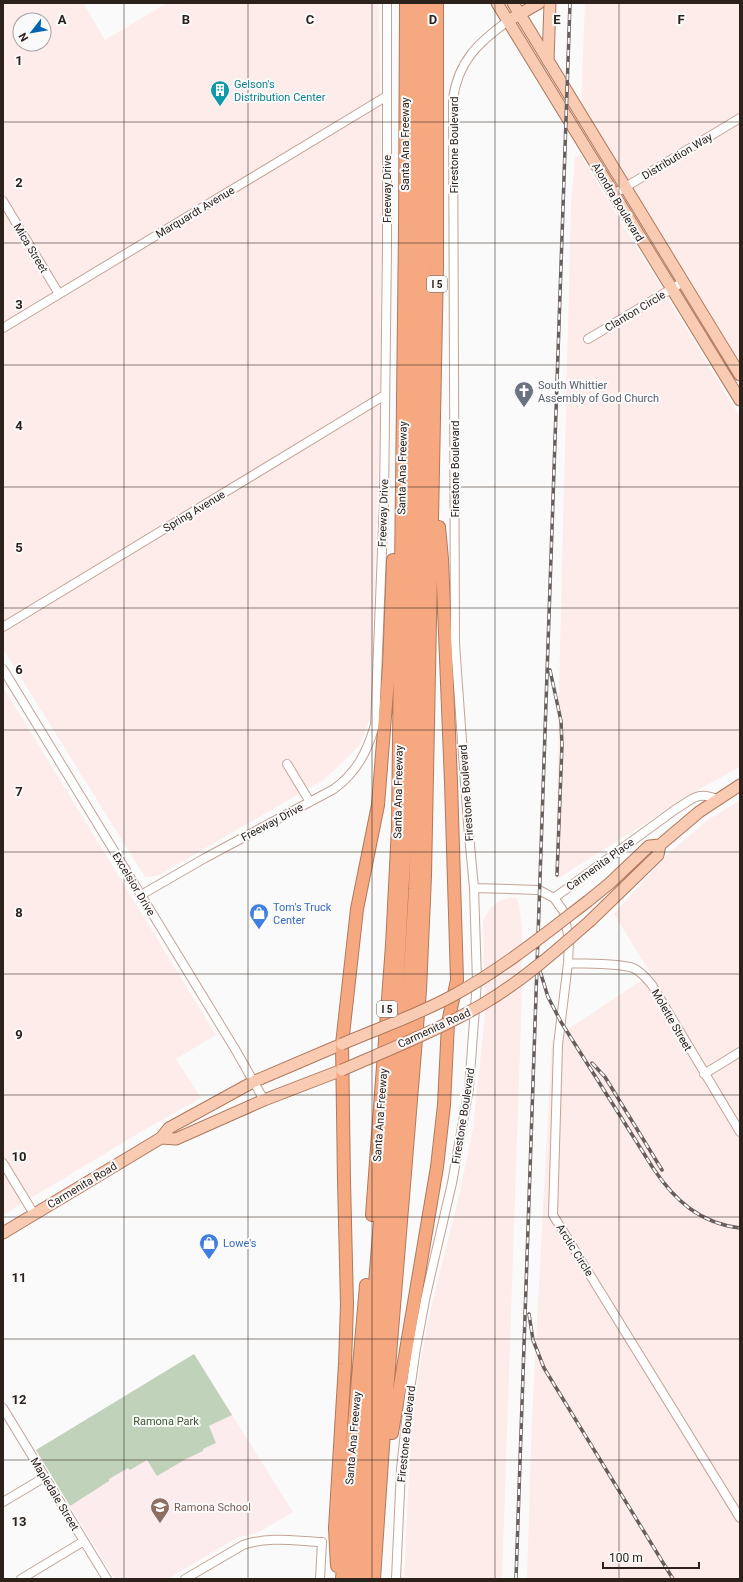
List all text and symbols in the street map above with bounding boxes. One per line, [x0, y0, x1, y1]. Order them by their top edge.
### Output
north arrow [12, 12, 52, 52]
text: A [58, 12, 67, 27]
text: B [182, 12, 190, 27]
text: C [306, 12, 315, 27]
text: D [429, 12, 437, 27]
text: E [553, 12, 561, 27]
text: F [677, 12, 685, 27]
text: N [16, 30, 31, 44]
text: 1 [15, 53, 23, 68]
place label: Gelson's Distribution Center [234, 78, 326, 104]
building icon: Gelson's Distribution Center [209, 79, 231, 107]
street label: Santa Ana Freeway [399, 96, 412, 191]
street label: Firestone Boulevard [448, 97, 461, 193]
street label: Distribution Way [640, 130, 716, 183]
street label: Freeway Drive [381, 155, 394, 223]
street label: Alondra Boulevard [589, 161, 646, 244]
text: 2 [15, 175, 23, 190]
street label: Marquardt Avenue [153, 184, 237, 241]
street label: Mica Street [11, 221, 51, 276]
road number: I 5 [427, 276, 447, 292]
street label: Clanton Circle [603, 288, 668, 335]
text: 3 [15, 297, 23, 312]
place label: South Whittier Assembly of God Church [538, 379, 659, 405]
church icon: South Whittier Assembly of God Church [513, 380, 535, 408]
text: 4 [15, 418, 23, 433]
street label: Santa Ana Freeway [395, 420, 410, 515]
street label: Firestone Boulevard [449, 421, 462, 517]
street label: Freeway Drive [376, 479, 391, 547]
street label: Spring Avenue [161, 488, 228, 535]
text: 5 [15, 540, 23, 555]
text: 6 [15, 662, 23, 677]
street label: Santa Ana Freeway [391, 744, 406, 839]
street label: Firestone Boulevard [457, 744, 476, 842]
text: 7 [15, 784, 23, 799]
street label: Freeway Drive [239, 801, 305, 844]
street label: Carmenita Place [564, 835, 637, 893]
street label: Excelsior Drive [110, 850, 158, 918]
place label: Tom's Truck Center [273, 901, 332, 927]
shop icon: Tom's Truck Center [248, 902, 270, 930]
text: 8 [15, 905, 23, 920]
street label: Molette Street [649, 987, 695, 1054]
road number: I 5 [377, 1001, 397, 1017]
street label: Carmenita Road [396, 1006, 473, 1051]
text: 9 [15, 1027, 23, 1042]
street label: Santa Ana Freeway [371, 1067, 390, 1162]
street label: Firestone Boulevard [449, 1067, 477, 1165]
text: 10 [12, 1149, 26, 1164]
street label: Carmenita Road [45, 1160, 119, 1211]
street label: Arctic Circle [553, 1222, 596, 1279]
shop icon: Lowe's [198, 1232, 220, 1260]
place label: Lowe's [223, 1237, 257, 1250]
text: 11 [12, 1270, 26, 1285]
street label: Firestone Boulevard [395, 1385, 418, 1483]
street label: Santa Ana Freeway [343, 1390, 364, 1485]
text: 12 [12, 1392, 26, 1407]
park label: Ramona Park [133, 1415, 199, 1428]
street label: Mapledale Street [28, 1455, 82, 1533]
school or university icon: Ramona School [149, 1496, 171, 1524]
place label: Ramona School [174, 1501, 251, 1514]
text: 13 [12, 1514, 26, 1529]
scale bar [603, 1544, 699, 1570]
text: 100 m [609, 1551, 643, 1565]

